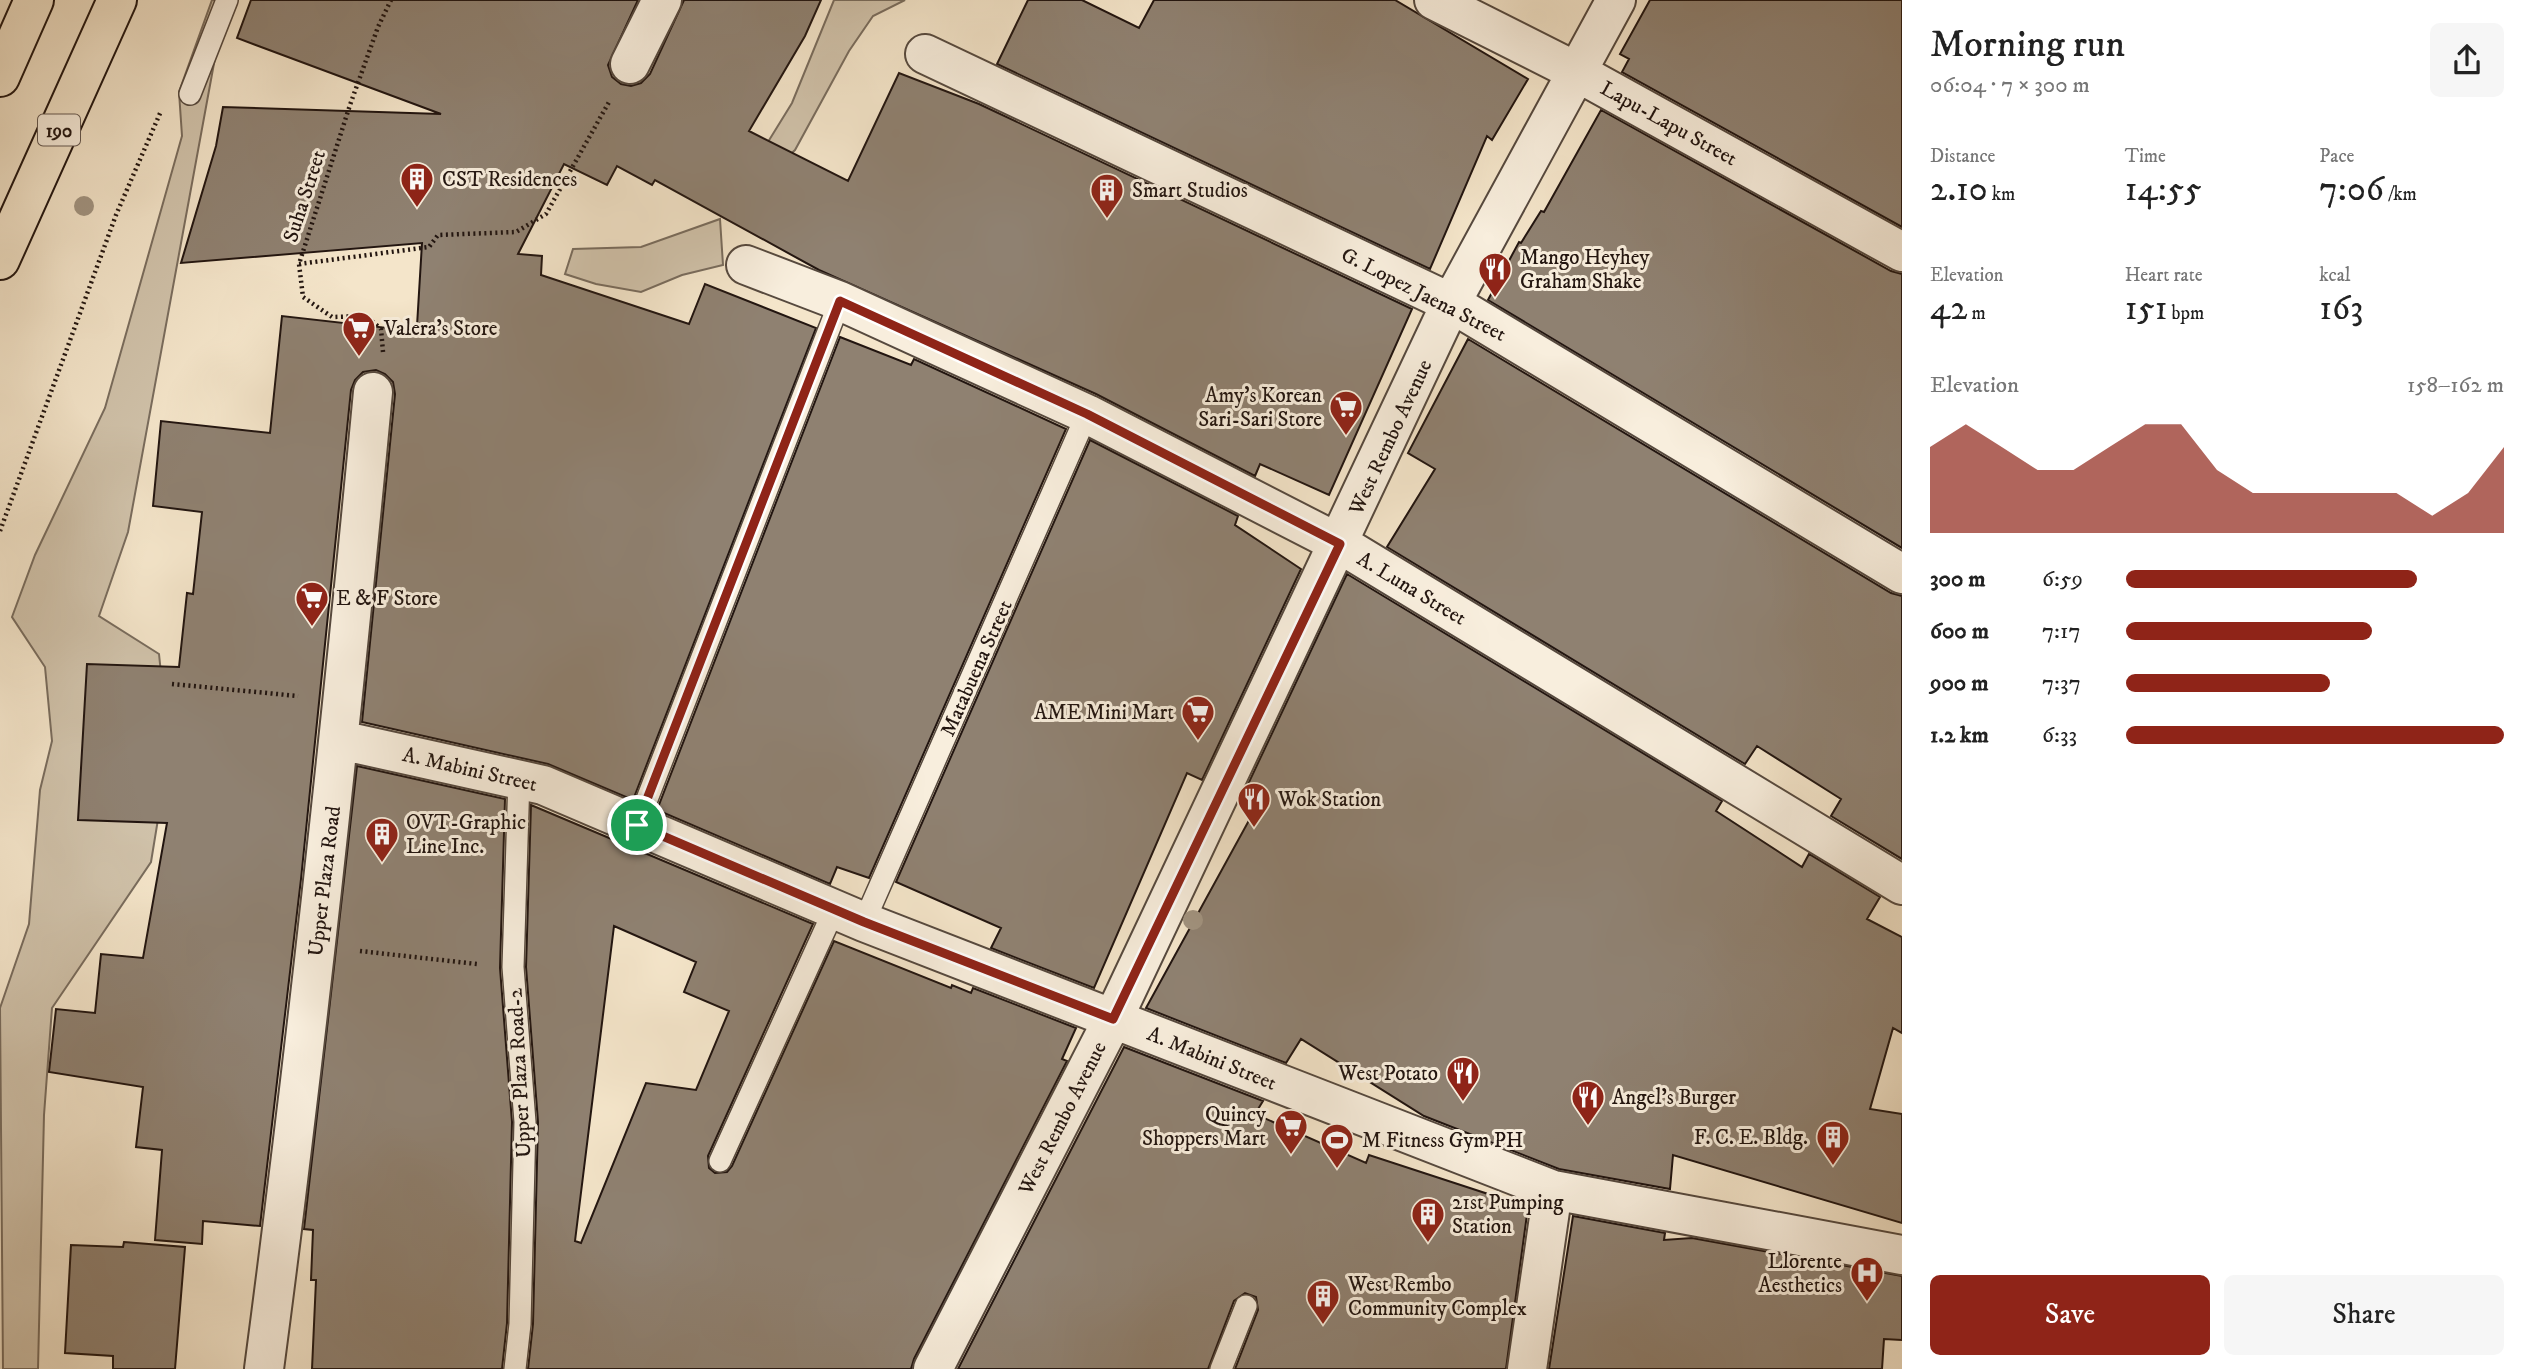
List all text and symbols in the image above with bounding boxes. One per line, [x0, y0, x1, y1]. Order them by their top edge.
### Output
text: Morning run [1930, 21, 2125, 69]
button: share [2430, 23, 2504, 97]
text: 06:04 · 7 × 300 m [1930, 71, 2090, 100]
street label: Lapu-Lapu Street [1596, 76, 1742, 172]
road number: 190 [38, 114, 80, 146]
text: Distance [1930, 145, 1995, 168]
text: Time [2125, 145, 2166, 168]
text: Pace [2319, 145, 2354, 168]
street label: Suha Street [278, 147, 332, 246]
building icon: CST Residences [398, 160, 436, 209]
place label: CST Residences [442, 167, 577, 193]
text: 2.10 [1930, 168, 1988, 212]
text: 14:55 [2125, 168, 2202, 212]
text: 7:06 [2319, 168, 2384, 212]
building icon: Smart Studios [1088, 171, 1126, 220]
place label: Smart Studios [1132, 178, 1248, 204]
text: km [1988, 183, 2015, 206]
text: /km [2384, 183, 2417, 206]
street label: G. Lopez Jaena Street [1337, 242, 1511, 348]
place label: Mango Heyhey Graham Shake [1520, 245, 1650, 295]
restaurant icon: Mango Heyhey Graham Shake [1476, 250, 1514, 299]
text: Elevation [1930, 264, 2004, 287]
text: Heart rate [2125, 264, 2203, 287]
text: kcal [2319, 264, 2351, 287]
text: 42 [1930, 287, 1967, 331]
text: 151 [2125, 287, 2168, 331]
text: 163 [2319, 287, 2363, 331]
text: m [1967, 302, 1986, 325]
text: bpm [2168, 302, 2204, 325]
supermarket icon: Valera's Store [340, 309, 378, 358]
place label: Valera's Store [383, 316, 498, 342]
street label: West Rembo Avenue [1343, 355, 1438, 520]
text: Elevation [1930, 371, 2019, 400]
text: 158–162 m [2407, 371, 2504, 400]
place label: Amy's Korean Sari-Sari Store [1198, 383, 1322, 433]
supermarket icon: Amy's Korean Sari-Sari Store [1327, 388, 1365, 437]
street label: A. Luna Street [1352, 546, 1471, 632]
text: 300 m [1930, 565, 1986, 594]
text: 6:59 [2042, 565, 2083, 594]
supermarket icon: E & F Store [293, 579, 331, 628]
place label: E & F Store [336, 586, 438, 612]
street label: Matabuena Street [935, 596, 1019, 741]
text: 600 m [1930, 617, 1989, 646]
text: 7:17 [2042, 617, 2081, 646]
text: 900 m [1930, 669, 1988, 698]
text: 7:37 [2042, 669, 2081, 698]
supermarket icon: AME Mini Mart [1179, 693, 1217, 742]
place label: AME Mini Mart [1034, 700, 1174, 726]
text: 1.2 km [1930, 721, 1989, 750]
text: 6:33 [2042, 721, 2077, 750]
street label: A. Mabini Street [400, 742, 540, 798]
restaurant icon: Wok Station [1235, 780, 1273, 829]
place label: Wok Station [1277, 787, 1381, 813]
pin [607, 795, 667, 855]
street label: Upper Plaza Road [303, 804, 347, 958]
icon: arrive [618, 806, 656, 844]
place label: OVT-Graphic Line Inc. [406, 810, 526, 860]
building icon: OVT-Graphic Line Inc. [363, 815, 401, 864]
street label: Upper Plaza Road-2 [503, 987, 537, 1159]
street label: A. Mabini Street [1143, 1021, 1280, 1097]
street label: West Rembo Avenue [1013, 1037, 1113, 1200]
restaurant icon: West Potato [1444, 1054, 1482, 1103]
place label: West Potato [1337, 1061, 1438, 1087]
restaurant icon: Angel's Burger [1569, 1078, 1607, 1127]
place label: Angel's Burger [1612, 1085, 1736, 1111]
place label: Quincy Shoppers Mart [1142, 1102, 1267, 1152]
supermarket icon: Quincy Shoppers Mart [1272, 1107, 1310, 1156]
building icon: F. C. E. Bldg. [1814, 1118, 1852, 1167]
sports icon: M Fitness Gym PH [1318, 1121, 1356, 1170]
place label: F. C. E. Bldg. [1694, 1125, 1808, 1151]
place label: M Fitness Gym PH [1362, 1128, 1524, 1154]
place label: 21st Pumping Station [1452, 1190, 1564, 1240]
building icon: 21st Pumping Station [1409, 1195, 1447, 1244]
place label: Llorente Aesthetics [1758, 1249, 1842, 1299]
hospital icon: Llorente Aesthetics [1848, 1254, 1886, 1303]
place label: West Rembo Community Complex [1347, 1272, 1527, 1322]
button: Save [1930, 1275, 2210, 1355]
button: Share [2224, 1275, 2504, 1355]
building icon: West Rembo Community Complex [1304, 1277, 1342, 1326]

